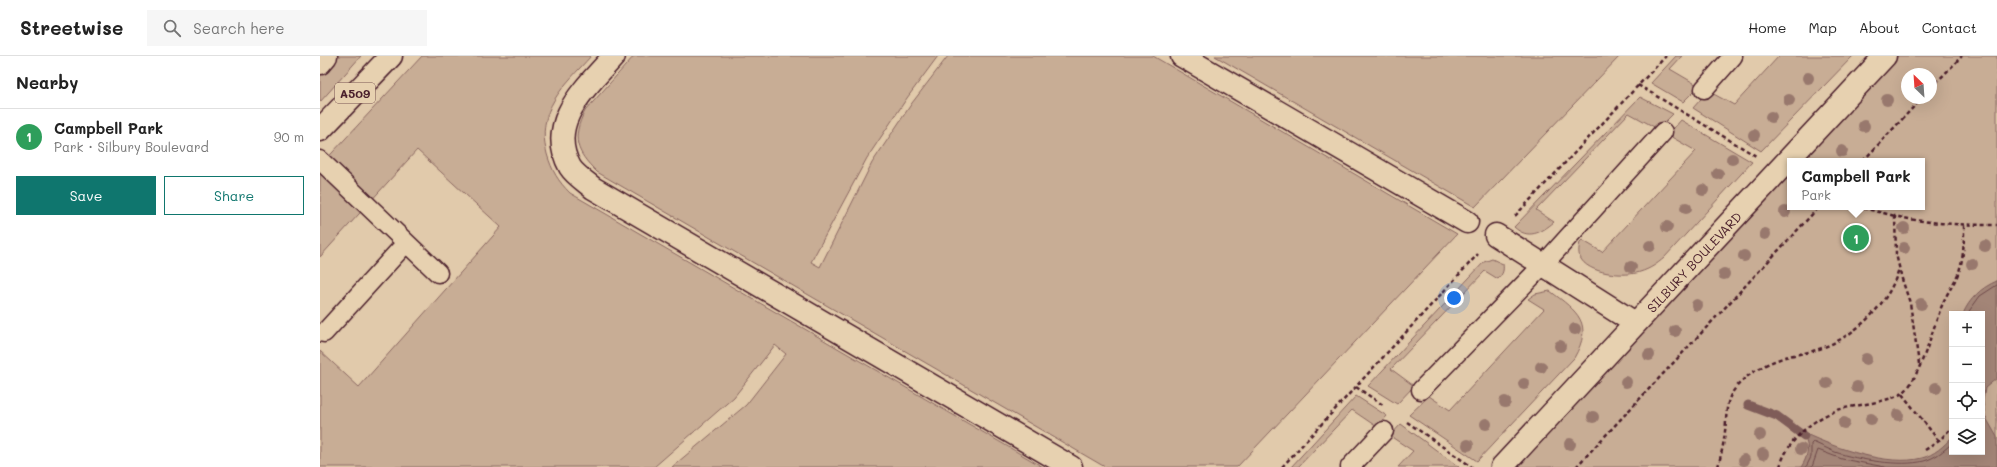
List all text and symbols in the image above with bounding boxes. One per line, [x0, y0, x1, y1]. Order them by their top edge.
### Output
search box [147, 10, 427, 46]
text: Streetwise [20, 15, 123, 40]
icon: search [161, 17, 183, 39]
text: Search here [193, 18, 285, 38]
text: Home [1748, 18, 1786, 37]
text: Map [1808, 18, 1837, 37]
text: About [1859, 18, 1900, 37]
text: Contact [1922, 18, 1977, 37]
north arrow [1901, 68, 1937, 104]
text: Nearby [16, 71, 78, 93]
road number: A509 [335, 83, 375, 103]
text: Campbell Park [54, 118, 163, 138]
text: 1 [26, 128, 32, 145]
text: 90 m [274, 128, 304, 145]
text: Park · Silbury Boulevard [54, 138, 209, 155]
popup [1787, 158, 1925, 210]
text: Campbell Park [1801, 166, 1911, 186]
button: Save [16, 176, 156, 215]
button: Share [164, 176, 304, 215]
text: Park [1801, 186, 1831, 203]
street label: SILBURY BOULEVARD [1642, 207, 1745, 315]
pin: 1 [1843, 223, 1869, 253]
your location [1444, 288, 1464, 308]
map controls [1949, 311, 1985, 455]
button: + [1949, 311, 1985, 347]
button: − [1949, 347, 1985, 383]
button: locate [1949, 383, 1985, 419]
button: layers [1949, 419, 1985, 455]

